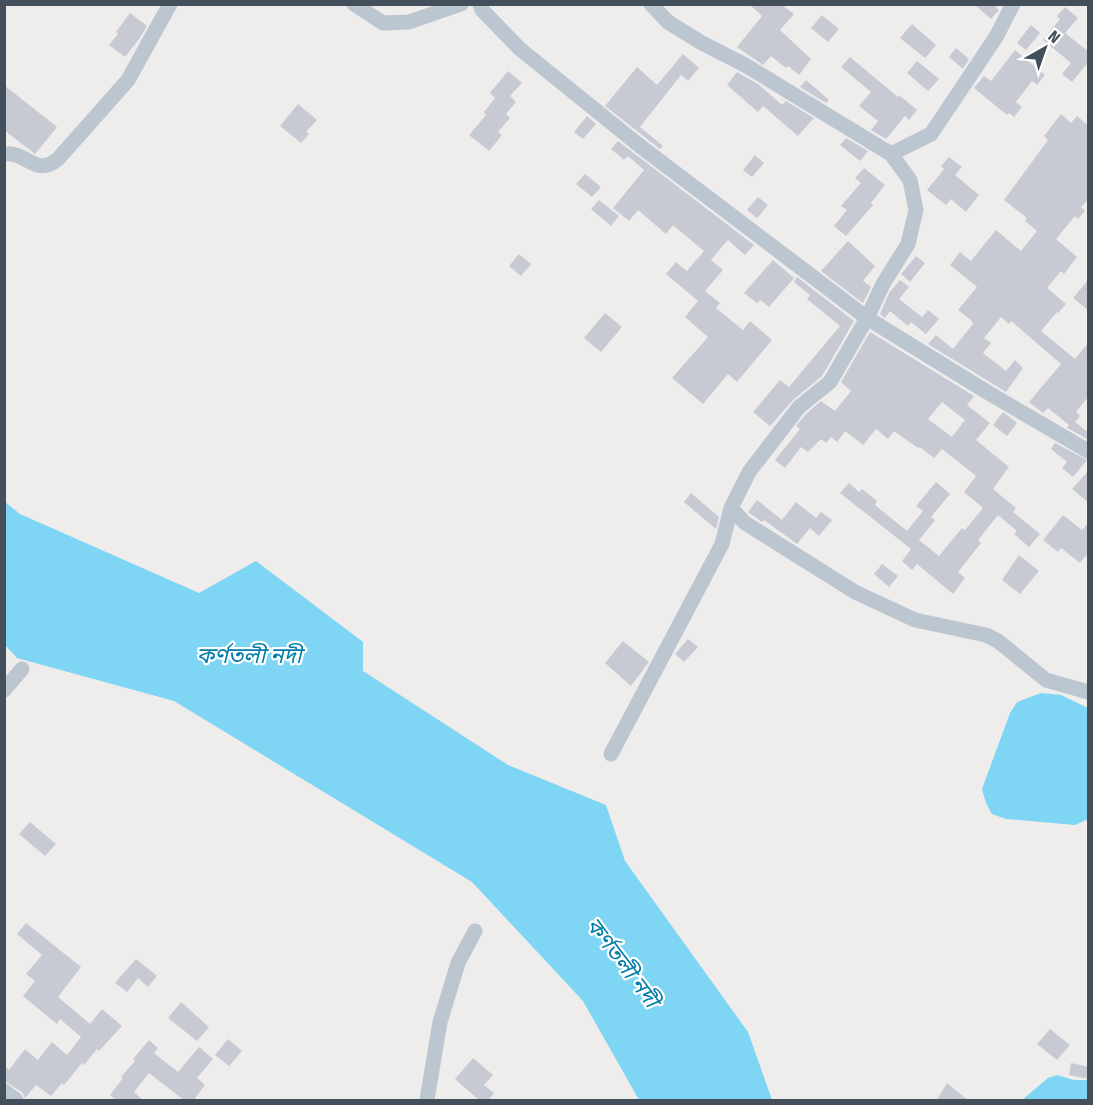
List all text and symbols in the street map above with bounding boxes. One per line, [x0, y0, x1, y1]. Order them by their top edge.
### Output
north arrow [1015, 18, 1075, 78]
text: N [1045, 27, 1064, 47]
water label: কর্ণতলী নদী [196, 642, 306, 669]
water label: কর্ণতলী নদী [580, 912, 668, 1016]

